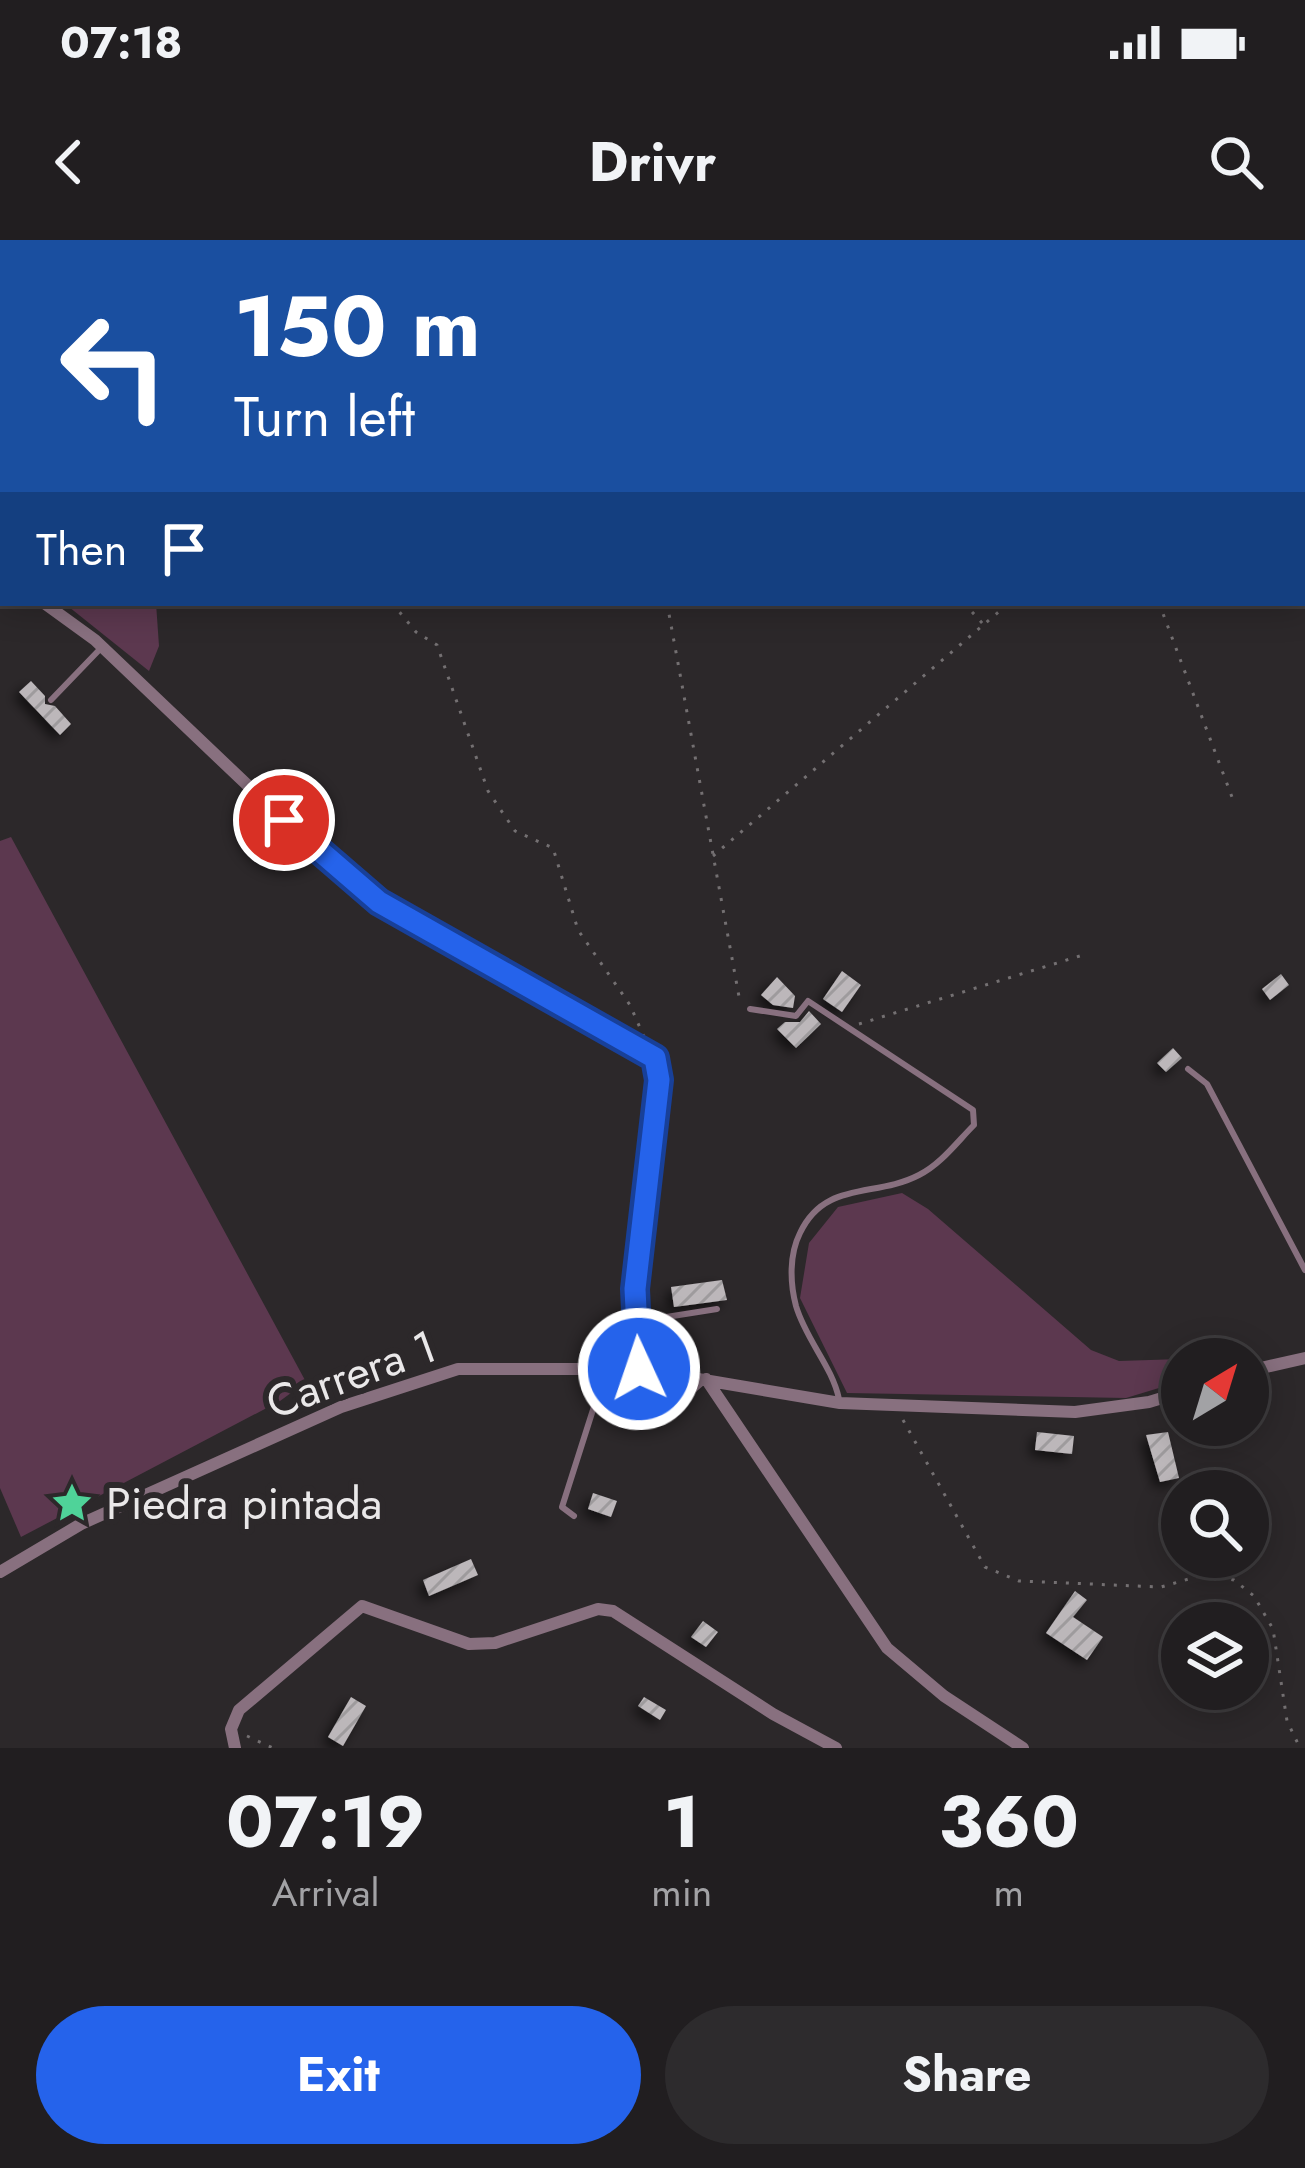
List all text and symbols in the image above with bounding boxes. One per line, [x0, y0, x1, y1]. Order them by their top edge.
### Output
text: 07:18 [60, 10, 183, 75]
text: Drivr [589, 123, 716, 201]
icon: back [36, 129, 102, 195]
icon: search [1203, 129, 1269, 195]
text: 150 m [234, 266, 481, 388]
icon: left [36, 288, 192, 444]
text: Turn left [234, 378, 415, 456]
icon: arrive [151, 516, 217, 582]
text: Then [36, 517, 127, 582]
pin [233, 769, 335, 871]
icon: arrive [251, 787, 317, 853]
position arrow [576, 1306, 702, 1432]
street label: Carrera 1 [257, 1314, 445, 1435]
north arrow [1161, 1338, 1269, 1446]
map controls [1161, 1338, 1269, 1710]
button: search [1161, 1470, 1269, 1578]
place label: Piedra pintada [106, 1471, 382, 1536]
place icon: Piedra pintada [49, 1480, 95, 1526]
button: layers [1161, 1602, 1269, 1710]
text: 07:19 [226, 1770, 425, 1874]
text: 1 [663, 1770, 700, 1874]
text: 360 [938, 1770, 1079, 1874]
text: Arrival [272, 1864, 379, 1921]
text: min [651, 1864, 712, 1921]
text: m [993, 1864, 1024, 1921]
button: Exit [36, 2006, 641, 2144]
button: Share [665, 2006, 1269, 2144]

